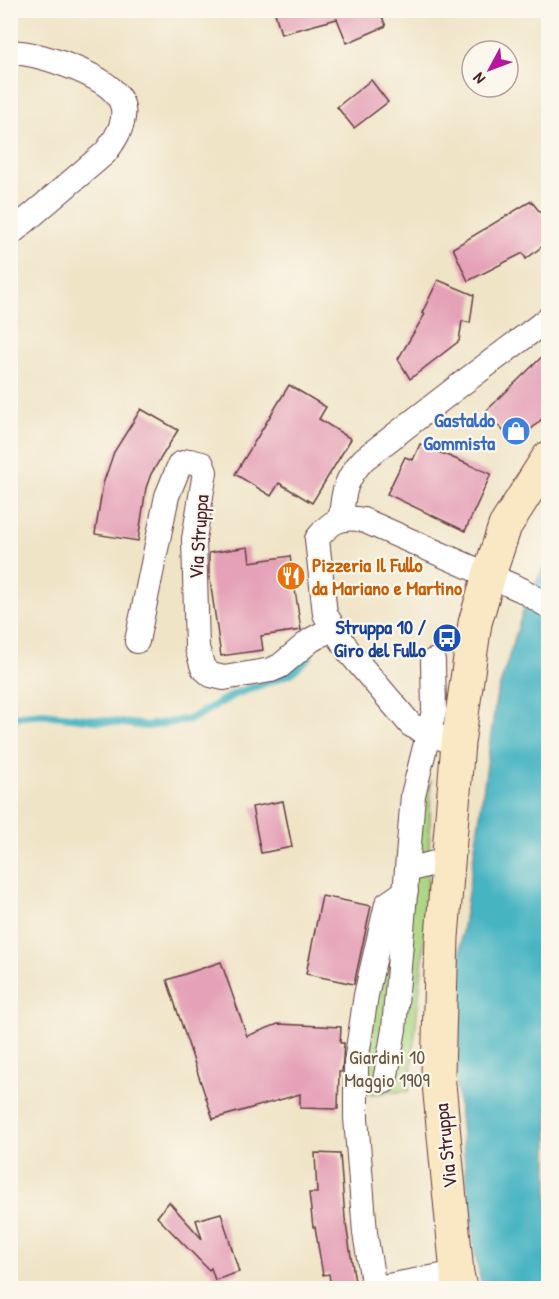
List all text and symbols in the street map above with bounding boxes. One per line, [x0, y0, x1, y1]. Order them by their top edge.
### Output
north arrow [460, 39, 520, 99]
text: N [467, 68, 490, 89]
place label: Gastaldo Gommista [423, 406, 495, 456]
shop icon: Gastaldo Gommista [500, 415, 532, 447]
street label: Via Struppa [182, 494, 214, 580]
place label: Pizzeria Il Fullo da Mariano e Martino [312, 551, 462, 601]
restaurant icon: Pizzeria Il Fullo da Mariano e Martino [275, 560, 307, 592]
place label: Struppa 10 / Giro del Fullo [334, 613, 427, 663]
bus stop icon: Struppa 10 / Giro del Fullo [431, 622, 463, 654]
park label: Giardini 10 Maggio 1909 [344, 1043, 430, 1093]
street label: Via Struppa [427, 1102, 463, 1190]

